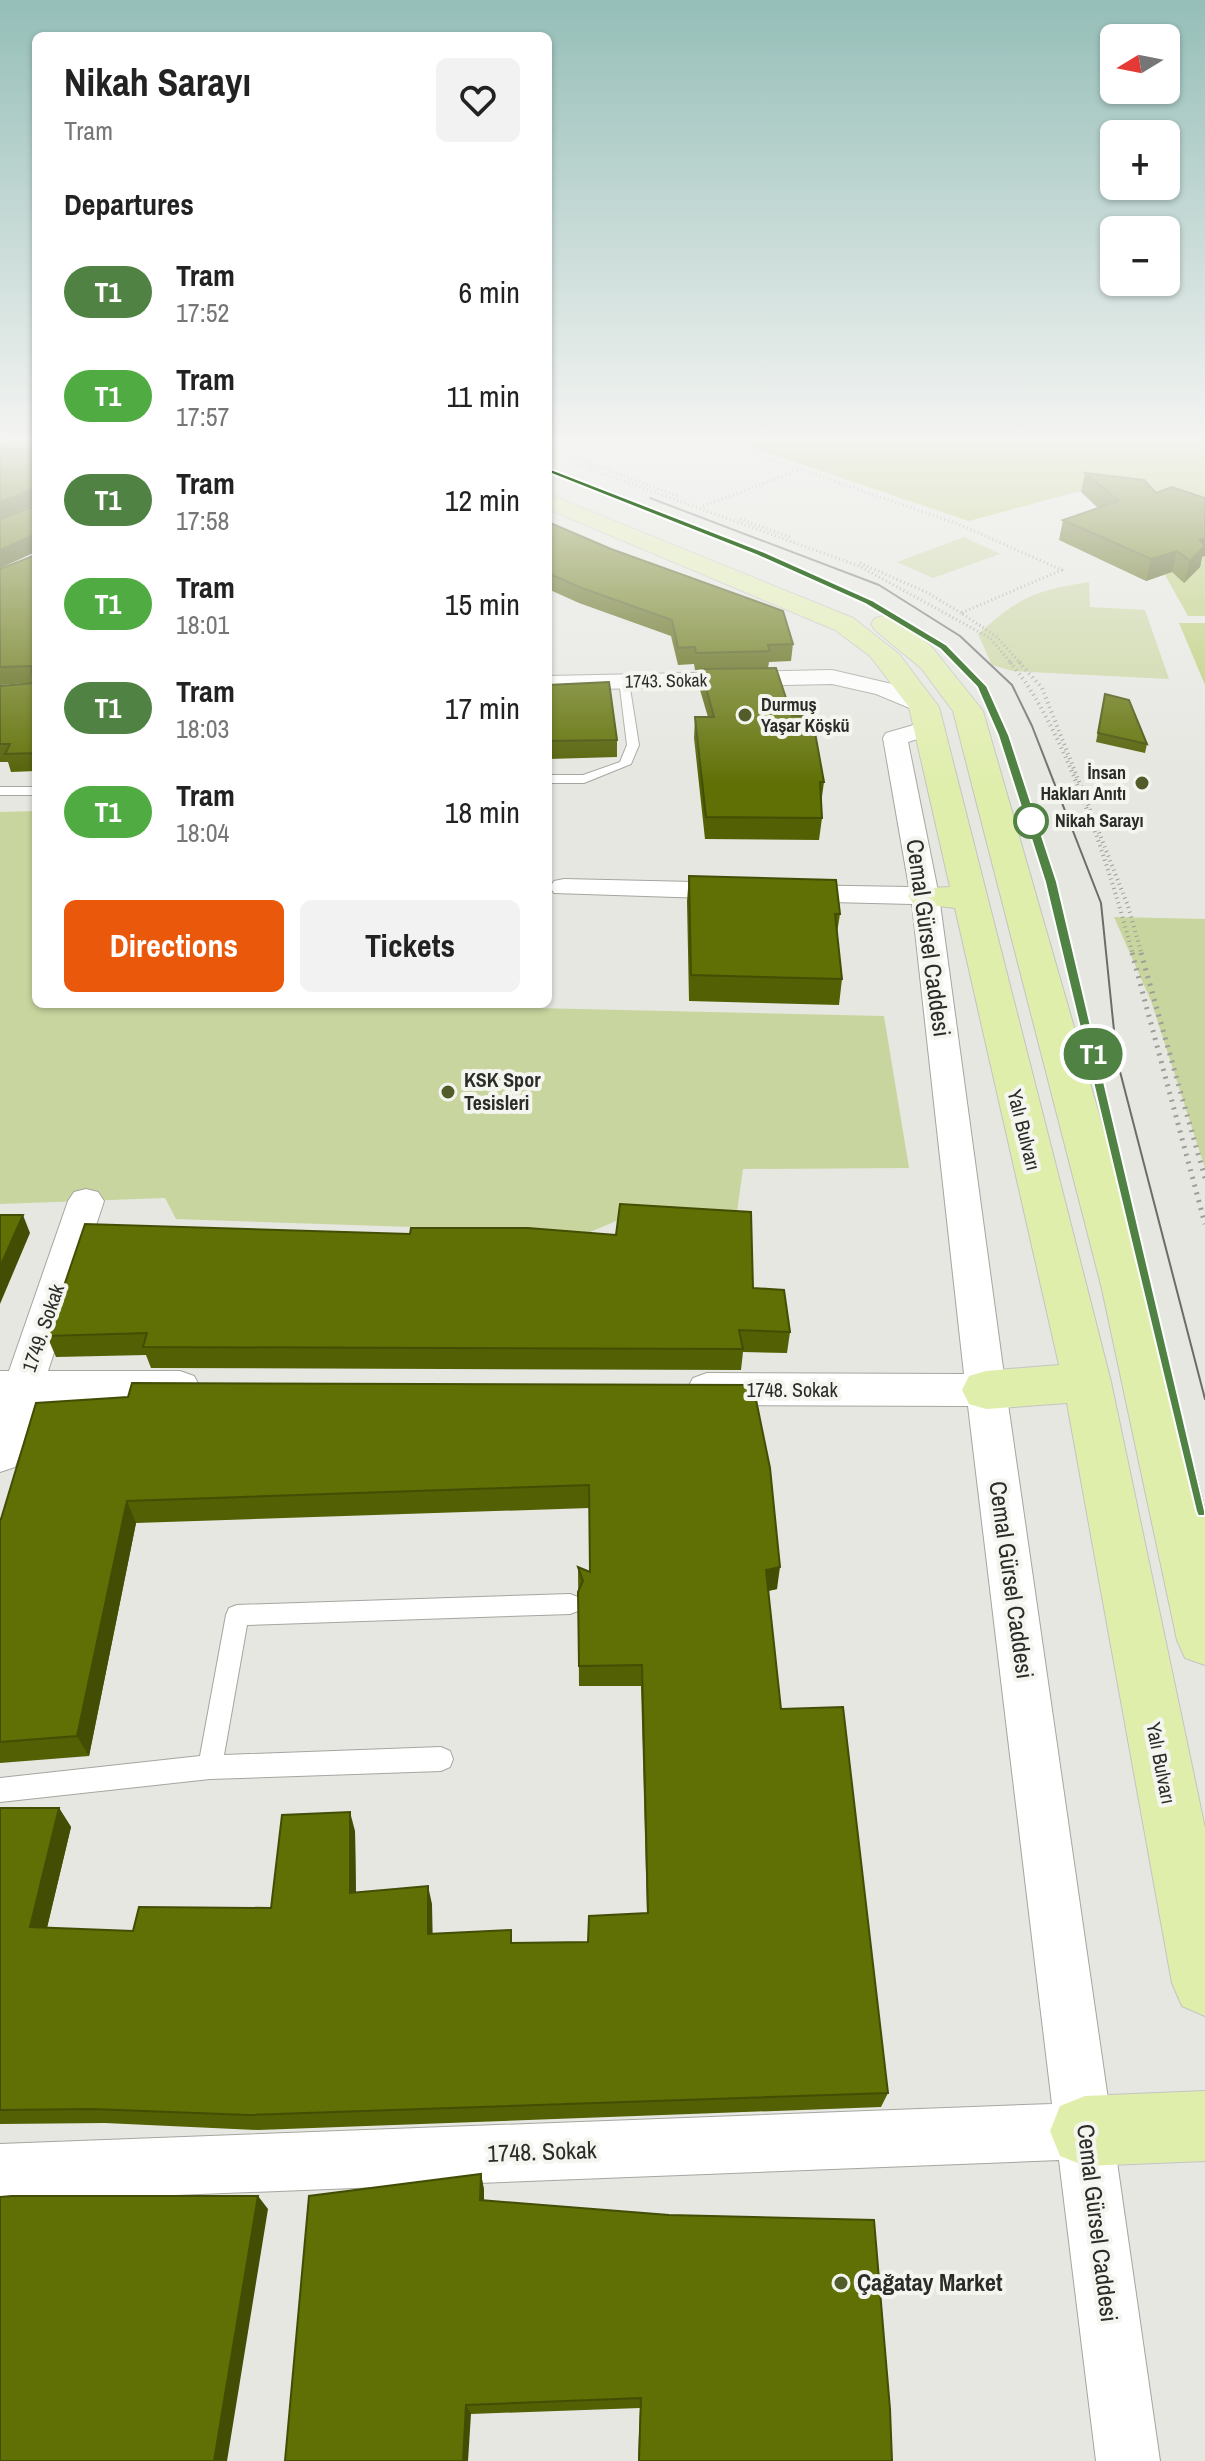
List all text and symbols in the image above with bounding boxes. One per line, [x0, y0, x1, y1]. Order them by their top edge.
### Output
north arrow [1100, 24, 1180, 104]
map controls [1100, 24, 1180, 296]
text: Nikah Sarayı [64, 57, 251, 108]
button: heart [436, 58, 520, 142]
text: Tram [64, 113, 113, 148]
button: + [1100, 120, 1180, 200]
text: Departures [64, 184, 194, 224]
button: − [1100, 216, 1180, 296]
text: Tram [176, 255, 235, 295]
text: 6 min [458, 272, 520, 312]
text: T1 [95, 273, 121, 311]
text: 17:52 [176, 295, 229, 330]
text: Tram [176, 359, 235, 399]
text: 11 min [447, 376, 520, 416]
text: T1 [95, 377, 121, 415]
text: 17:57 [176, 399, 229, 434]
text: Tram [176, 463, 235, 503]
text: 12 min [445, 480, 520, 520]
text: T1 [95, 481, 121, 519]
text: 17:58 [176, 503, 229, 538]
text: Tram [176, 567, 235, 607]
text: 15 min [445, 584, 520, 624]
text: T1 [95, 585, 121, 623]
text: 18:01 [176, 607, 229, 642]
street label: 1743. Sokak [625, 667, 708, 694]
text: Tram [176, 671, 235, 711]
text: 17 min [445, 688, 520, 728]
text: T1 [95, 689, 121, 727]
place label: Durmuş Yaşar Köşkü [761, 692, 850, 738]
marker: Durmuş Yaşar Köşkü [736, 706, 754, 724]
text: 18:03 [176, 711, 229, 746]
place label: İnsan Hakları Anıtı [1040, 760, 1126, 806]
marker: İnsan Hakları Anıtı [1133, 774, 1151, 792]
text: Tram [176, 775, 235, 815]
text: 18 min [445, 792, 520, 832]
text: T1 [95, 793, 121, 831]
marker: Nikah Sarayı [1014, 804, 1048, 838]
place label: Nikah Sarayı [1055, 808, 1144, 833]
text: 18:04 [176, 815, 229, 850]
street label: Cemal Gürsel Caddesi [899, 837, 959, 1039]
button: Directions [64, 900, 284, 992]
button: Tickets [300, 900, 520, 992]
line badge: T1 [1057, 1028, 1129, 1080]
text: T1 [1080, 1035, 1106, 1073]
place label: KSK Spor Tesisleri [464, 1066, 541, 1116]
marker: KSK Spor Tesisleri [439, 1083, 457, 1101]
street label: Yalı Bulvarı [1001, 1087, 1048, 1173]
street label: 1749. Sokak [15, 1280, 70, 1375]
street label: 1748. Sokak [746, 1376, 838, 1403]
street label: Cemal Gürsel Caddesi [982, 1479, 1042, 1681]
street label: Yalı Bulvarı [1140, 1720, 1183, 1806]
street label: Cemal Gürsel Caddesi [1070, 2122, 1126, 2324]
street label: 1748. Sokak [487, 2133, 597, 2169]
place label: Çağatay Market [857, 2266, 1003, 2298]
marker: Çağatay Market [832, 2274, 850, 2292]

